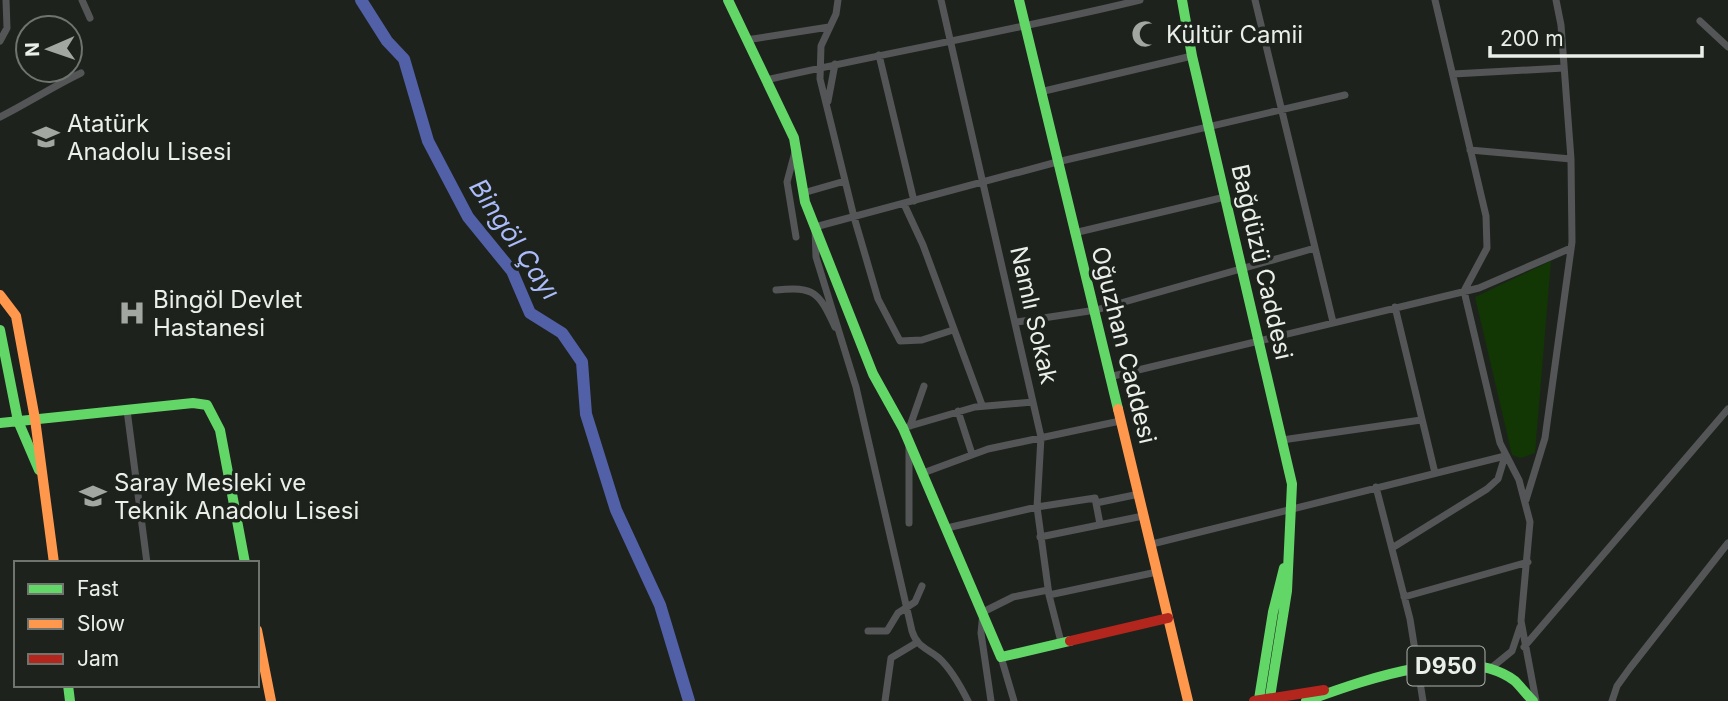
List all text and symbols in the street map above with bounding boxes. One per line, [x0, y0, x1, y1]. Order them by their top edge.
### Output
north arrow [14, 14, 84, 84]
scale bar [1490, 14, 1702, 58]
mosque icon: Kültür Camii [1130, 19, 1160, 49]
place label: Kültür Camii [1166, 20, 1303, 49]
text: 200 m [1500, 26, 1564, 51]
text: N [21, 42, 44, 57]
place label: Atatürk Anadolu Lisesi [67, 109, 232, 166]
school or university icon: Atatürk Anadolu Lisesi [31, 122, 61, 152]
street label: Bağdüzü Caddesi [1225, 161, 1299, 363]
water label: Bingöl Çayı [463, 173, 567, 305]
street label: Namlı Sokak [1004, 243, 1064, 387]
street label: Oğuzhan Caddesi [1085, 243, 1163, 447]
place label: Bingöl Devlet Hastanesi [153, 285, 303, 342]
hospital icon: Bingöl Devlet Hastanesi [117, 298, 147, 328]
place label: Saray Mesleki ve Teknik Anadolu Lisesi [114, 468, 359, 525]
school or university icon: Saray Mesleki ve Teknik Anadolu Lisesi [78, 481, 108, 511]
legend [14, 561, 259, 687]
text: Fast [77, 576, 119, 601]
text: Slow [77, 611, 125, 636]
text: Jam [77, 646, 119, 671]
road number: D950 [1408, 646, 1484, 686]

